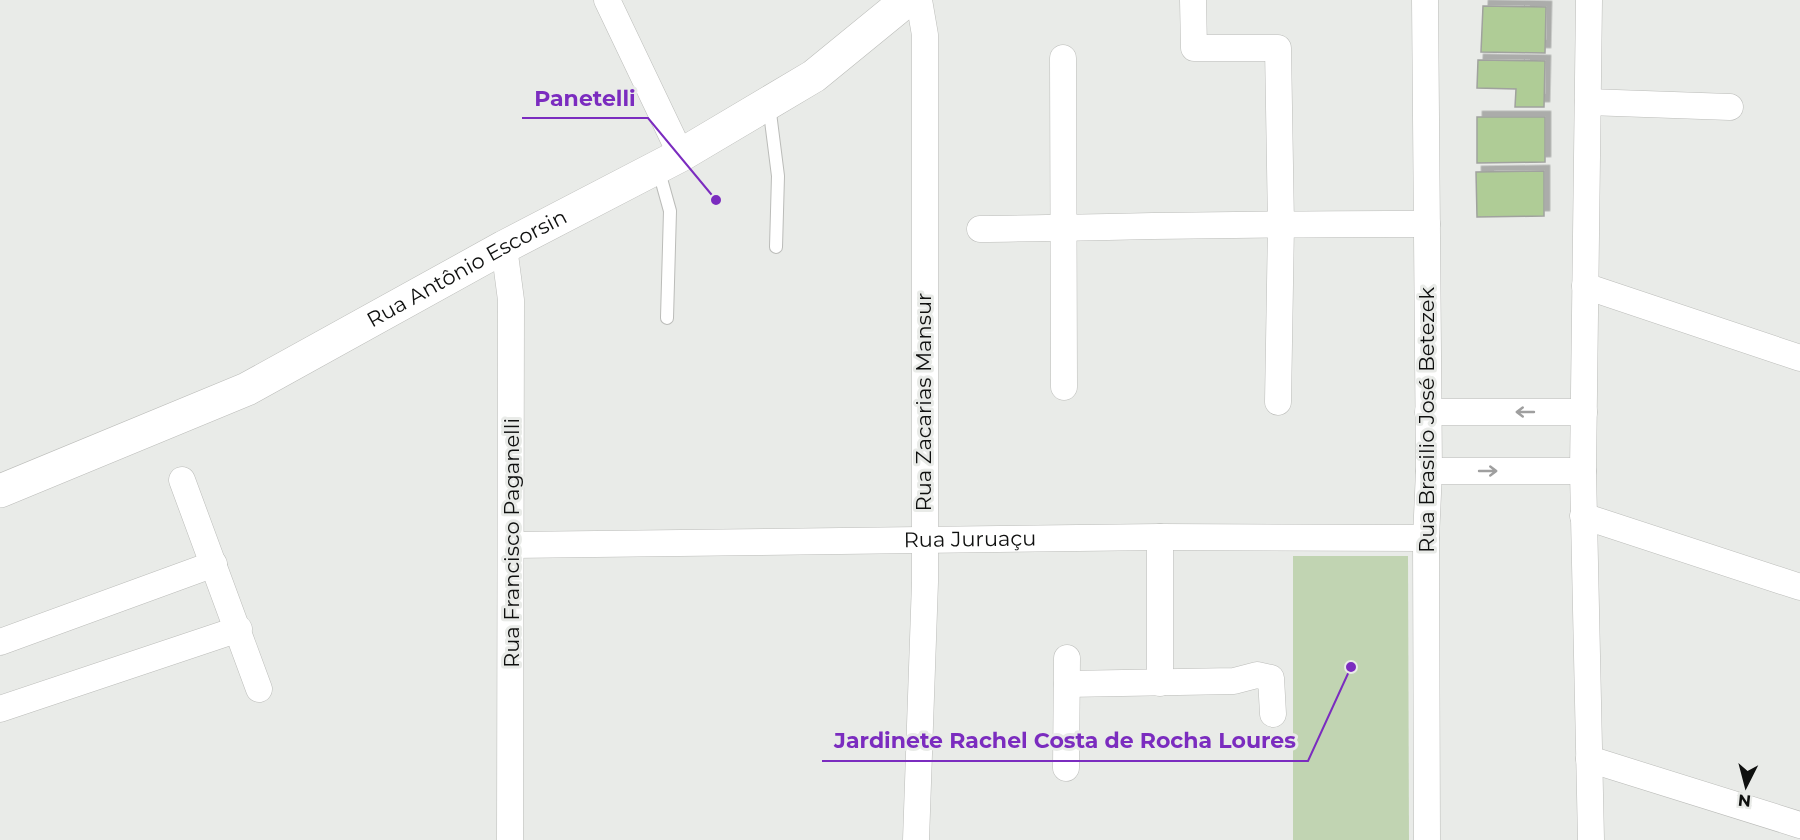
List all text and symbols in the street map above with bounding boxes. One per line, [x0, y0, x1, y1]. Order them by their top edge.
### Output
callout: Panetelli [522, 78, 648, 118]
text: Panetelli [534, 85, 636, 112]
street label: Rua Antônio Escorsin [362, 204, 571, 332]
street label: Rua Brasilio José Betezek [1414, 287, 1439, 553]
street label: Rua Zacarias Mansur [911, 293, 936, 511]
one-way arrow [1516, 406, 1536, 418]
street label: Rua Francisco Paganelli [499, 418, 524, 668]
one-way arrow [1477, 465, 1497, 477]
street label: Rua Juruaçu [903, 526, 1036, 552]
callout: Jardinete Rachel Costa de Rocha Loures [822, 721, 1308, 761]
text: Jardinete Rachel Costa de Rocha Loures [833, 727, 1296, 754]
north arrow [1716, 756, 1776, 816]
text: N [1737, 790, 1752, 811]

